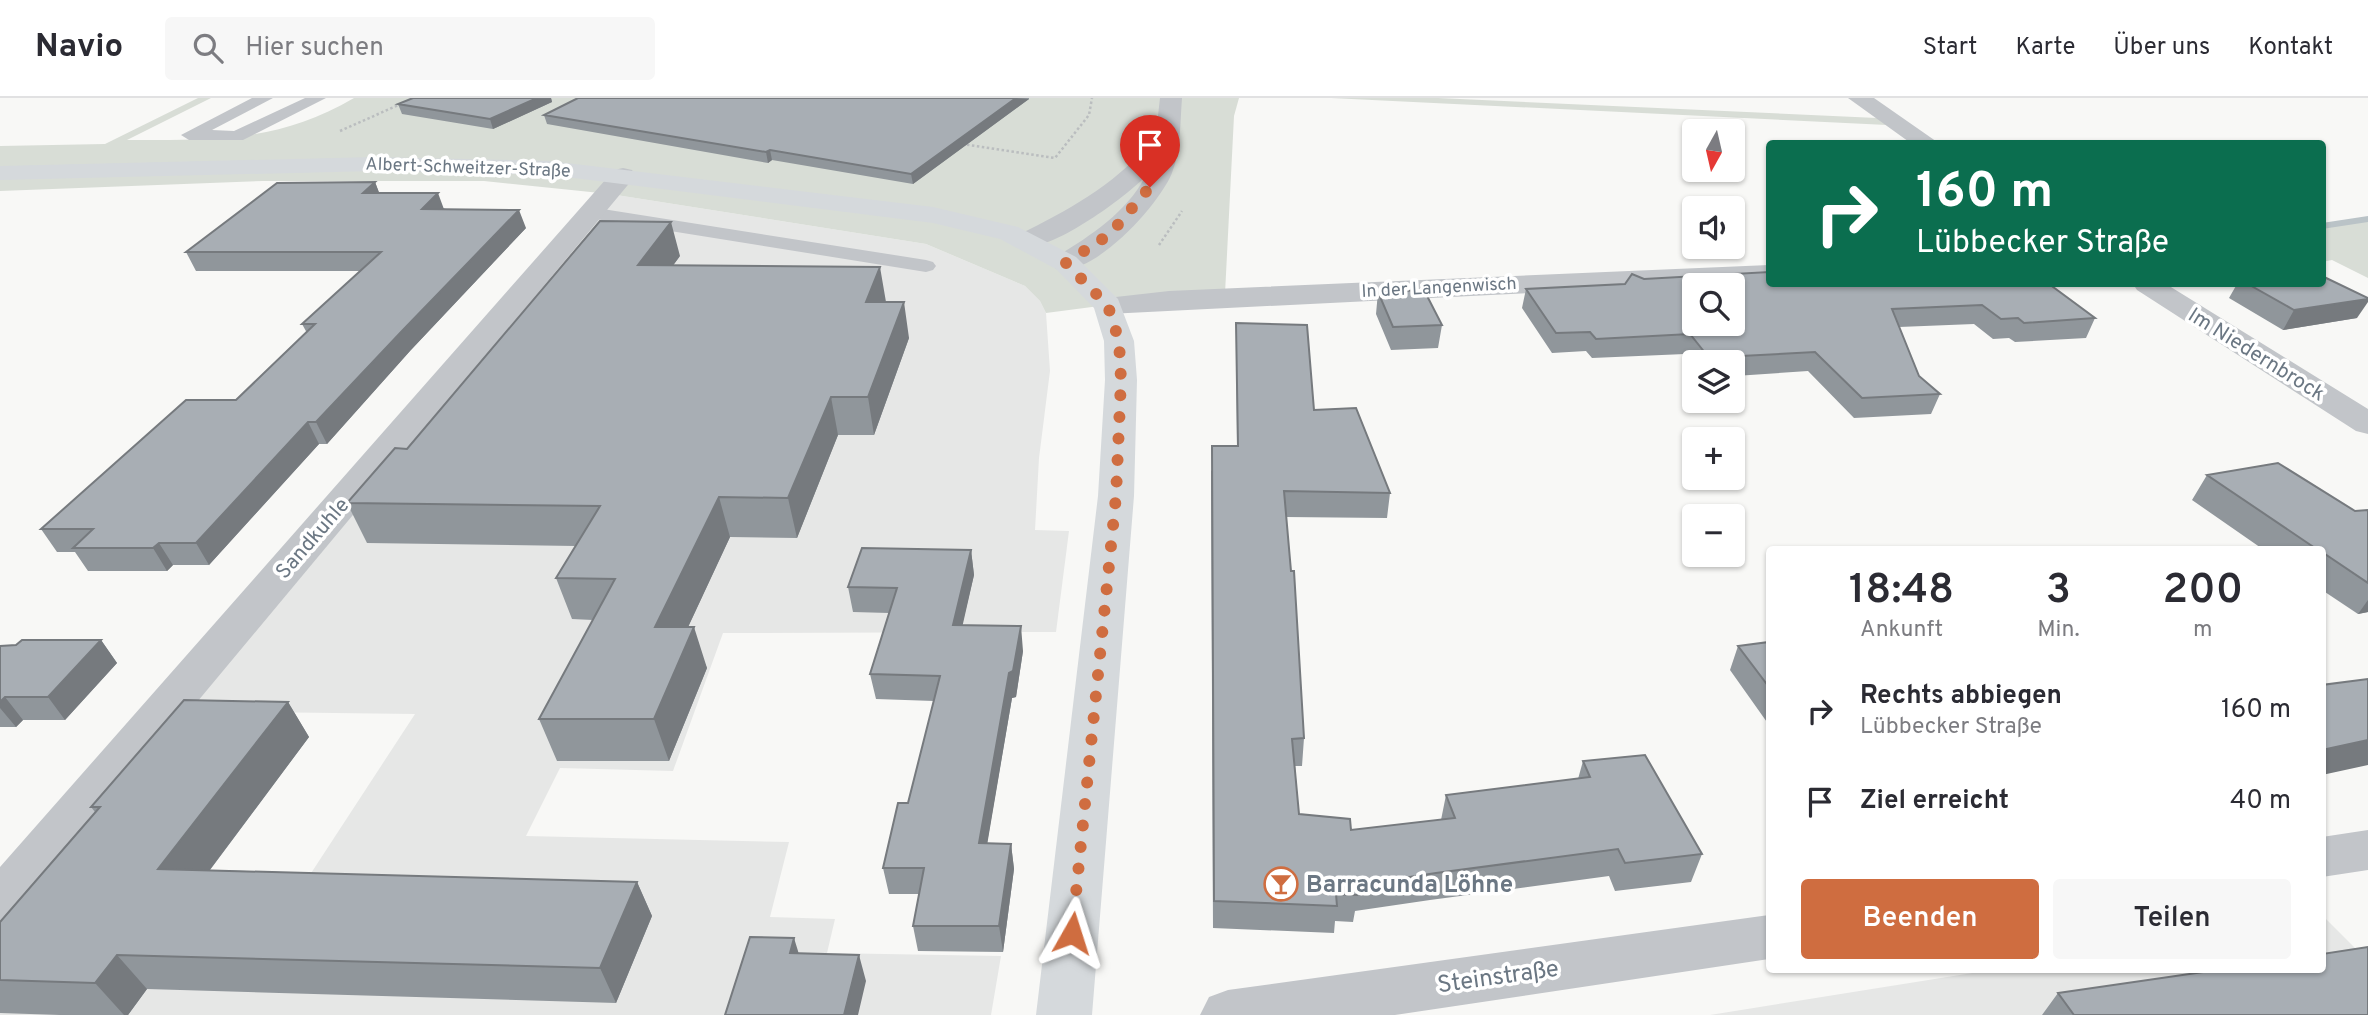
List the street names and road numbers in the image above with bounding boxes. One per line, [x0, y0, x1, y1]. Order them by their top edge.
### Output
street label: Albert-Schweitzer-Straße [365, 153, 571, 184]
street label: In der Langenwisch [1361, 273, 1517, 304]
street label: Im Niedernbrock [2183, 302, 2330, 408]
street label: Sandkuhle [270, 493, 356, 585]
street label: Steinstraße [1436, 955, 1561, 1001]

